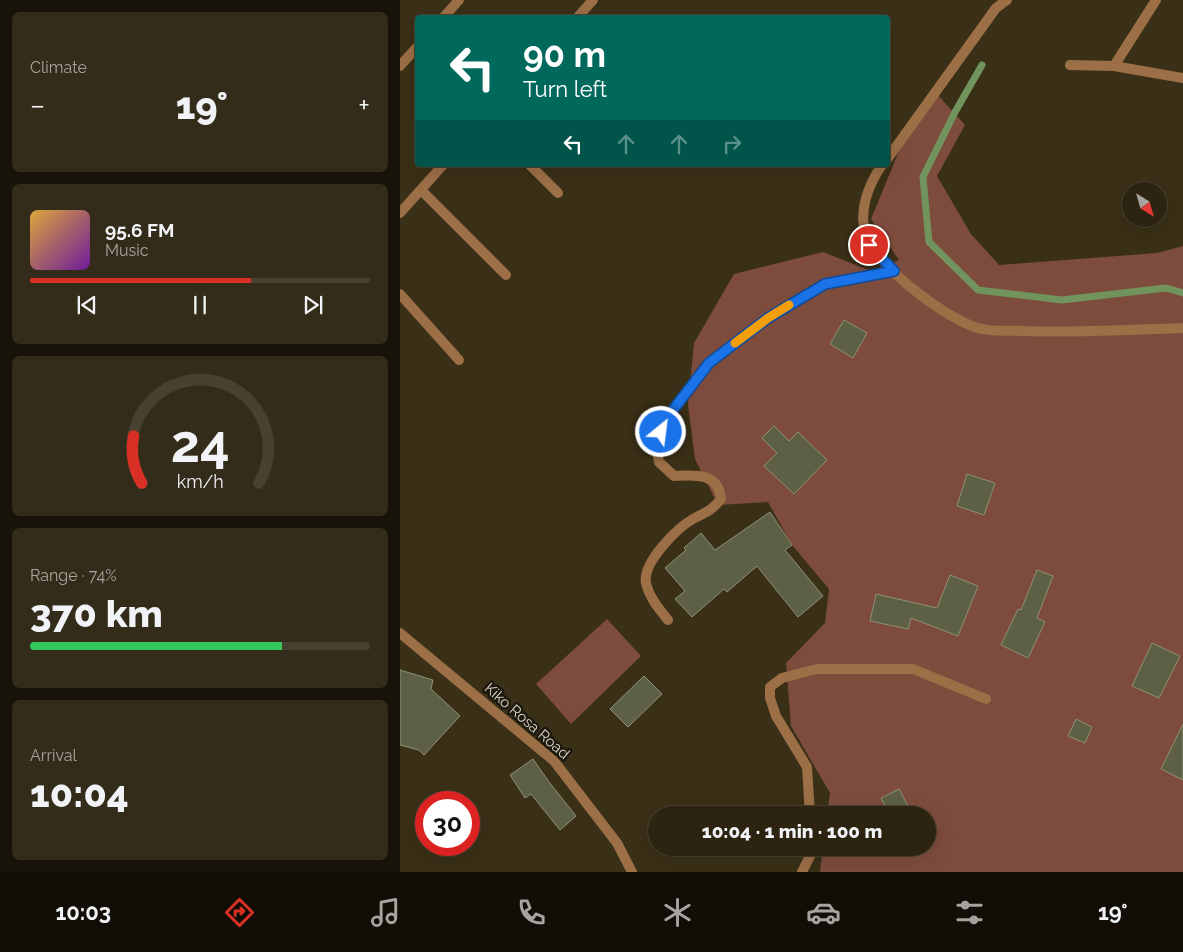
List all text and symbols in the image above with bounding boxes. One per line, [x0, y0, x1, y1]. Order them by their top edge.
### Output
text: 90 m [523, 34, 606, 75]
icon: left [440, 35, 505, 100]
text: Climate [30, 58, 87, 77]
text: Turn left [523, 76, 607, 102]
text: 19° [176, 83, 228, 128]
text: − [30, 89, 45, 122]
text: + [358, 89, 370, 122]
icon: left [559, 130, 587, 158]
icon: ahead [612, 130, 640, 158]
icon: ahead [665, 130, 693, 158]
icon: right [718, 130, 746, 158]
north arrow [1122, 182, 1168, 228]
map controls [1122, 182, 1167, 227]
text: 95.6 FM [105, 219, 174, 241]
pin [848, 224, 890, 266]
icon: arrive [855, 231, 883, 259]
text: Music [105, 241, 149, 260]
icon: previous [73, 291, 101, 319]
icon: pause [186, 291, 214, 319]
icon: next [299, 291, 327, 319]
position arrow [634, 405, 686, 457]
text: 24 [170, 413, 230, 474]
text: km/h [176, 471, 224, 492]
text: Range · 74% [30, 566, 117, 585]
text: 370 km [30, 591, 163, 636]
street label: Kiko Rosa Road [481, 679, 573, 763]
text: Arrival [30, 746, 77, 765]
text: 10:04 [30, 771, 129, 816]
speed limit sign: 30 [415, 791, 480, 856]
text: 10:04 · 1 min · 100 m [702, 820, 882, 842]
icon: directions [222, 895, 257, 930]
icon: music [368, 895, 403, 930]
icon: phone [514, 895, 549, 930]
icon: climate [660, 895, 695, 930]
icon: car [806, 895, 841, 930]
icon: filters [952, 895, 987, 930]
text: 10:03 [55, 899, 111, 925]
text: 19° [1098, 899, 1127, 925]

